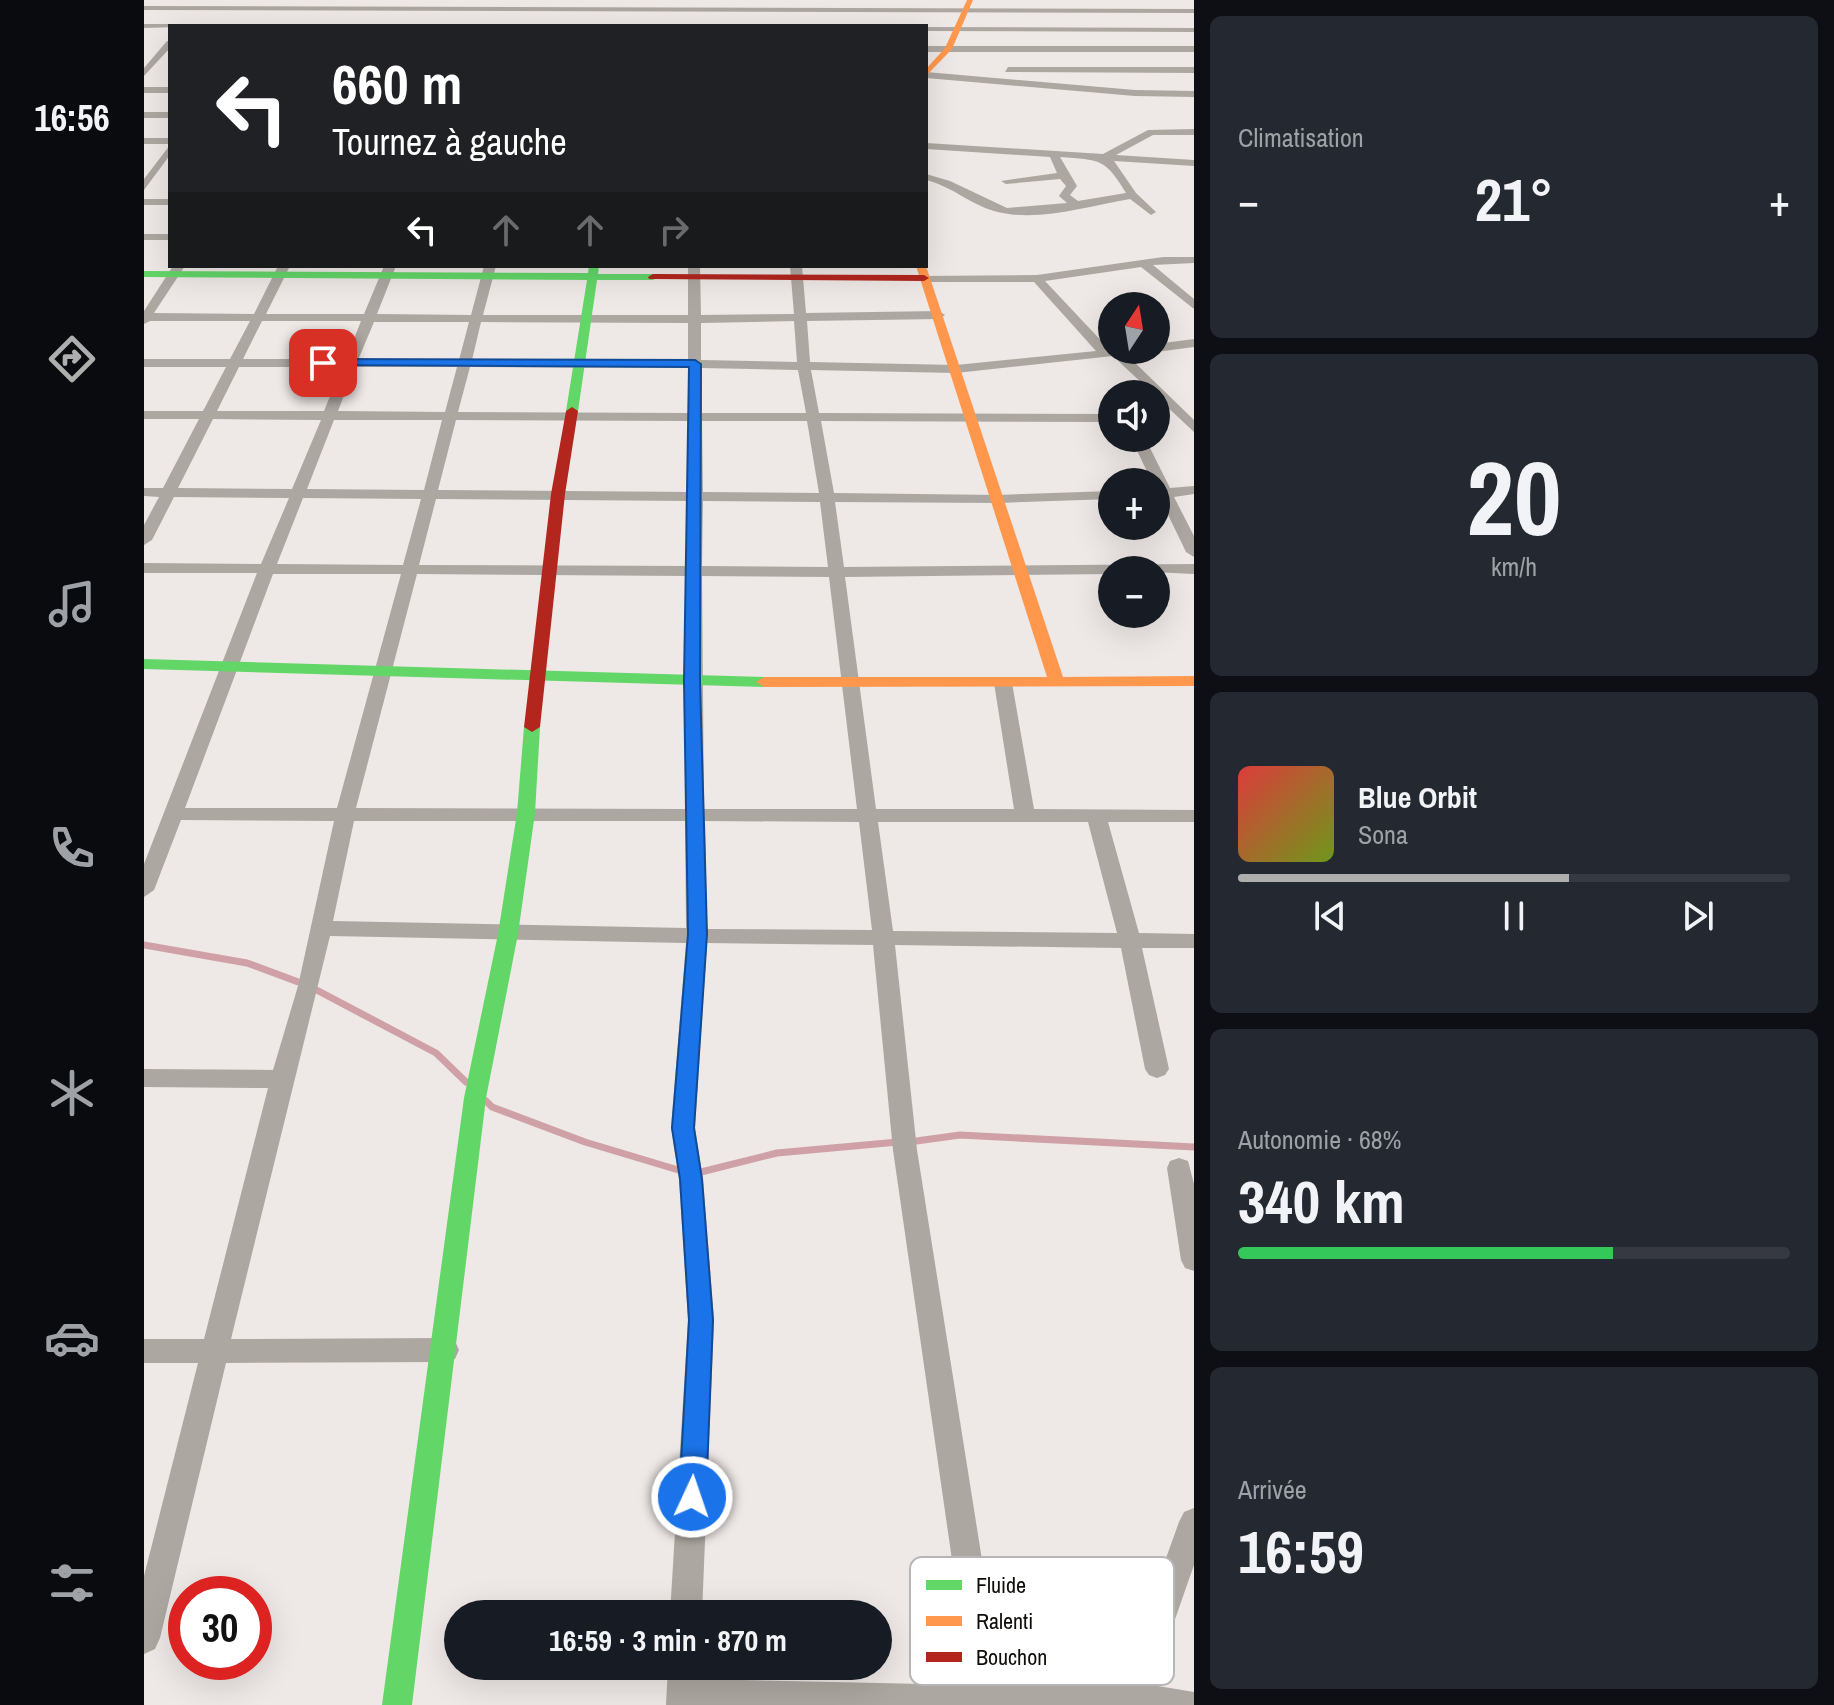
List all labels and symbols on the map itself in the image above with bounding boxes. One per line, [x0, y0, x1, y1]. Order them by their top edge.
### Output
north arrow [1098, 292, 1170, 364]
pin [289, 329, 357, 397]
position arrow [650, 1455, 734, 1539]
legend [910, 1557, 1174, 1685]
text: Fluide [976, 1570, 1026, 1600]
speed limit sign: 30 [168, 1576, 272, 1680]
text: Ralenti [976, 1606, 1033, 1636]
text: Bouchon [976, 1642, 1047, 1672]

